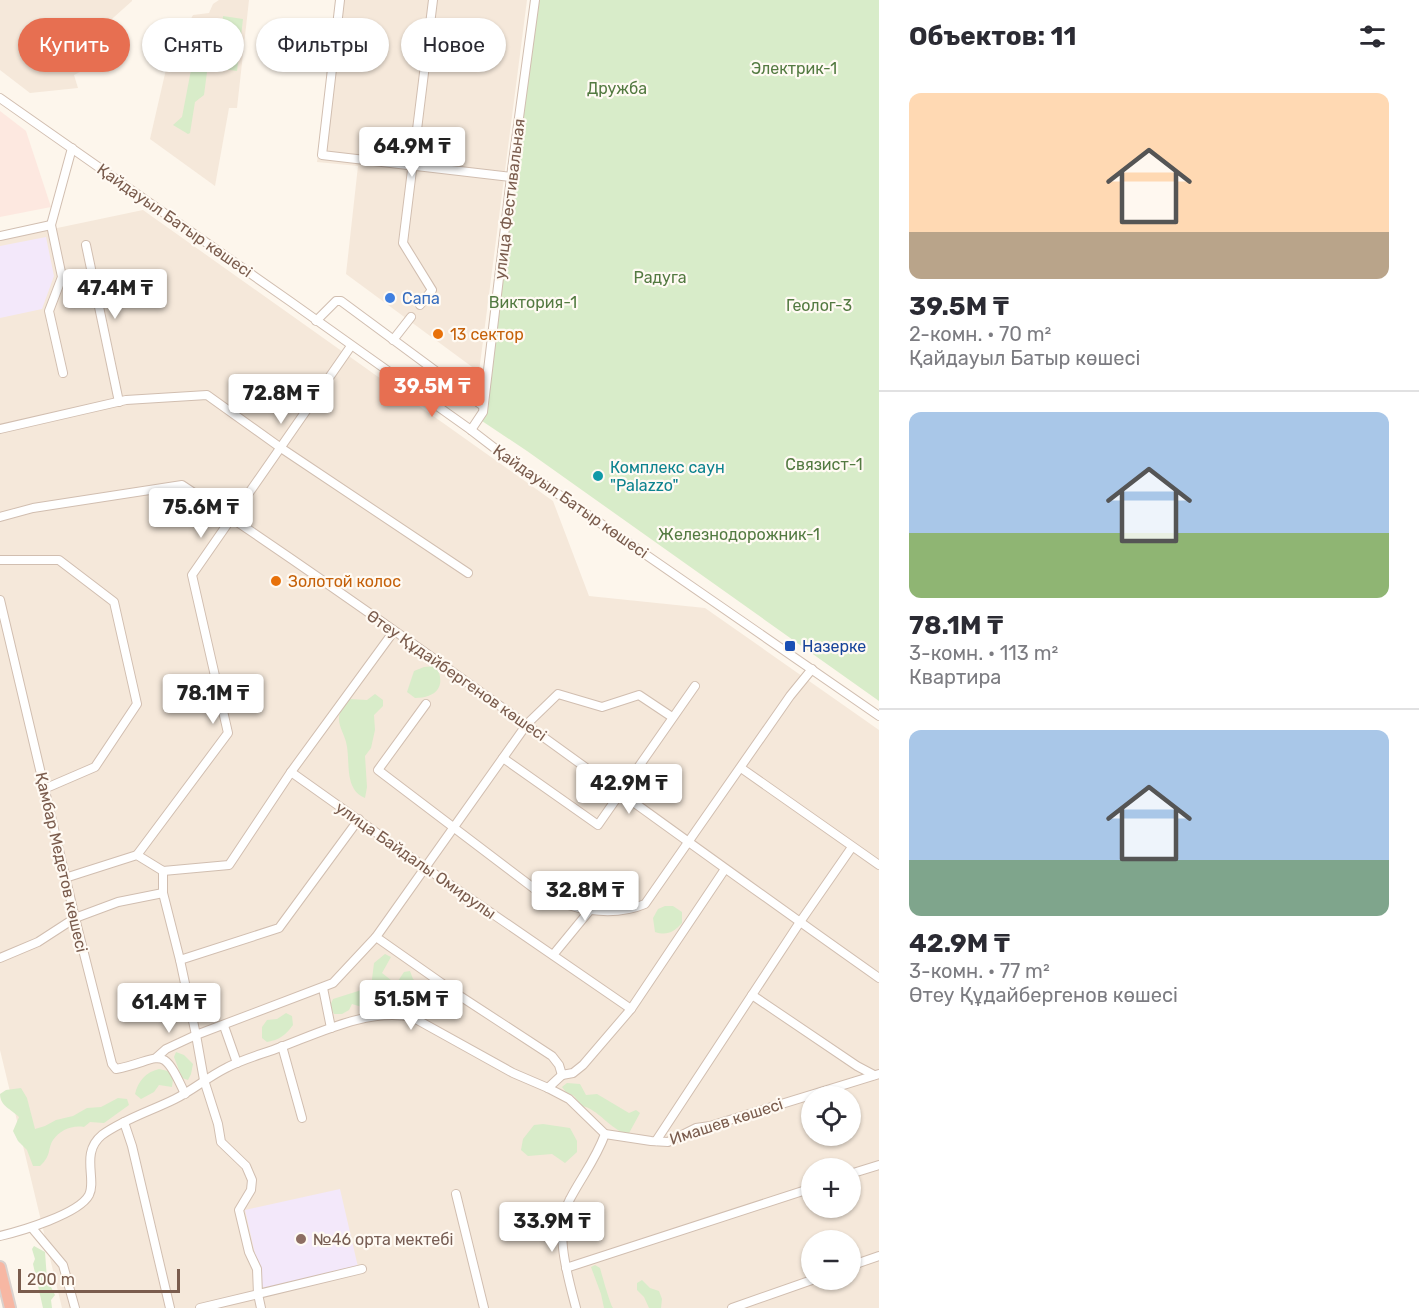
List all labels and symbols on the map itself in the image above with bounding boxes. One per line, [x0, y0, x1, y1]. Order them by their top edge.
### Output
park label: Электрик-1 [751, 59, 837, 78]
park label: Дружба [587, 79, 647, 98]
street label: улица Фестивальная [490, 118, 529, 280]
pin: 64.9M ₸ [357, 127, 467, 178]
street label: Қайдауыл Батыр көшесі [93, 160, 256, 281]
park label: Радуга [633, 268, 687, 287]
pin: 47.4M ₸ [60, 269, 170, 320]
place label: Сапа [402, 289, 440, 308]
marker: Сапа [383, 291, 397, 305]
park label: Виктория-1 [489, 293, 577, 312]
park label: Геолог-3 [786, 296, 852, 315]
place label: 13 сектор [450, 325, 524, 344]
marker: 13 сектор [431, 327, 445, 341]
pin: 39.5M ₸ [377, 367, 487, 418]
pin: 72.8M ₸ [226, 374, 336, 425]
street label: Қайдауыл Батыр көшесі [489, 441, 652, 562]
park label: Связист-1 [785, 455, 863, 474]
place label: Комплекс саун "Palazzo" [610, 458, 725, 495]
marker: Комплекс саун "Palazzo" [591, 469, 605, 483]
pin: 75.6M ₸ [146, 488, 256, 539]
park label: Железнодорожник-1 [658, 525, 820, 544]
place label: Золотой колос [288, 572, 401, 591]
marker: Золотой колос [269, 574, 283, 588]
street label: Өтеу Құдайбергенов көшесі [363, 606, 550, 745]
place label: Назерке [802, 637, 866, 656]
marker: Назерке [783, 639, 797, 653]
pin: 78.1M ₸ [158, 674, 268, 725]
pin: 42.9M ₸ [574, 764, 684, 815]
street label: Қамбар Медетов көшесі [31, 770, 92, 954]
street label: улица Байдалы Омирулы [332, 798, 500, 923]
pin: 32.8M ₸ [530, 871, 640, 922]
pin: 51.5M ₸ [356, 980, 466, 1031]
pin: 61.4M ₸ [114, 983, 224, 1034]
street label: Имашев көшесі [667, 1094, 785, 1149]
pin: 33.9M ₸ [497, 1202, 607, 1253]
place label: №46 орта мектебі [313, 1230, 453, 1249]
marker: №46 орта мектебі [294, 1232, 308, 1246]
scale bar [18, 1266, 180, 1294]

